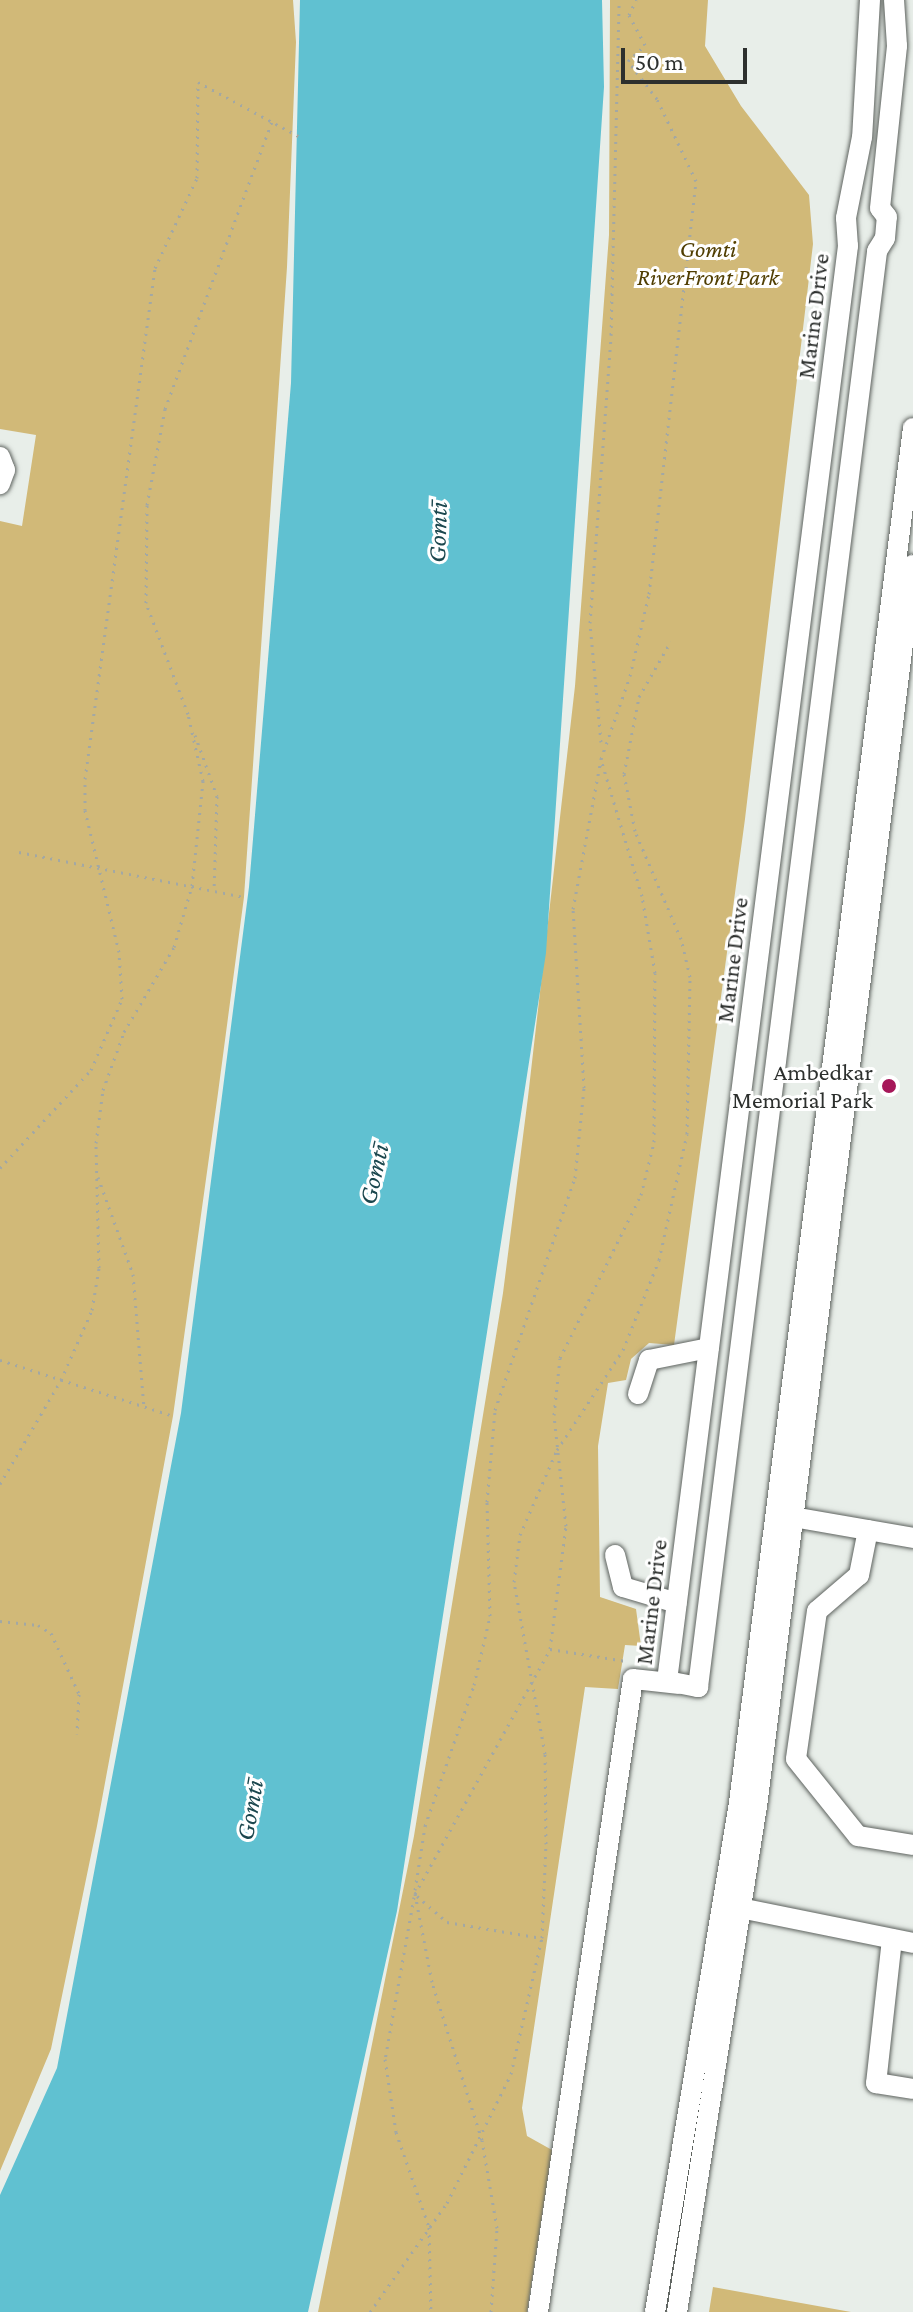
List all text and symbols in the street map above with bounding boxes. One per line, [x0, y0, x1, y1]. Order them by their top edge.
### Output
scale bar [625, 32, 751, 82]
text: 50 m [635, 48, 684, 75]
park label: Gomti RiverFront Park [637, 235, 779, 291]
street label: Marine Drive [791, 252, 835, 380]
water label: Gomtī [421, 501, 455, 563]
street label: Marine Drive [710, 896, 754, 1024]
place label: Ambedkar Memorial Park [732, 1058, 873, 1114]
marker: Ambedkar Memorial Park [880, 1077, 898, 1095]
water label: Gomtī [352, 1141, 396, 1207]
street label: Marine Drive [629, 1538, 673, 1666]
water label: Gomtī [229, 1777, 271, 1843]

